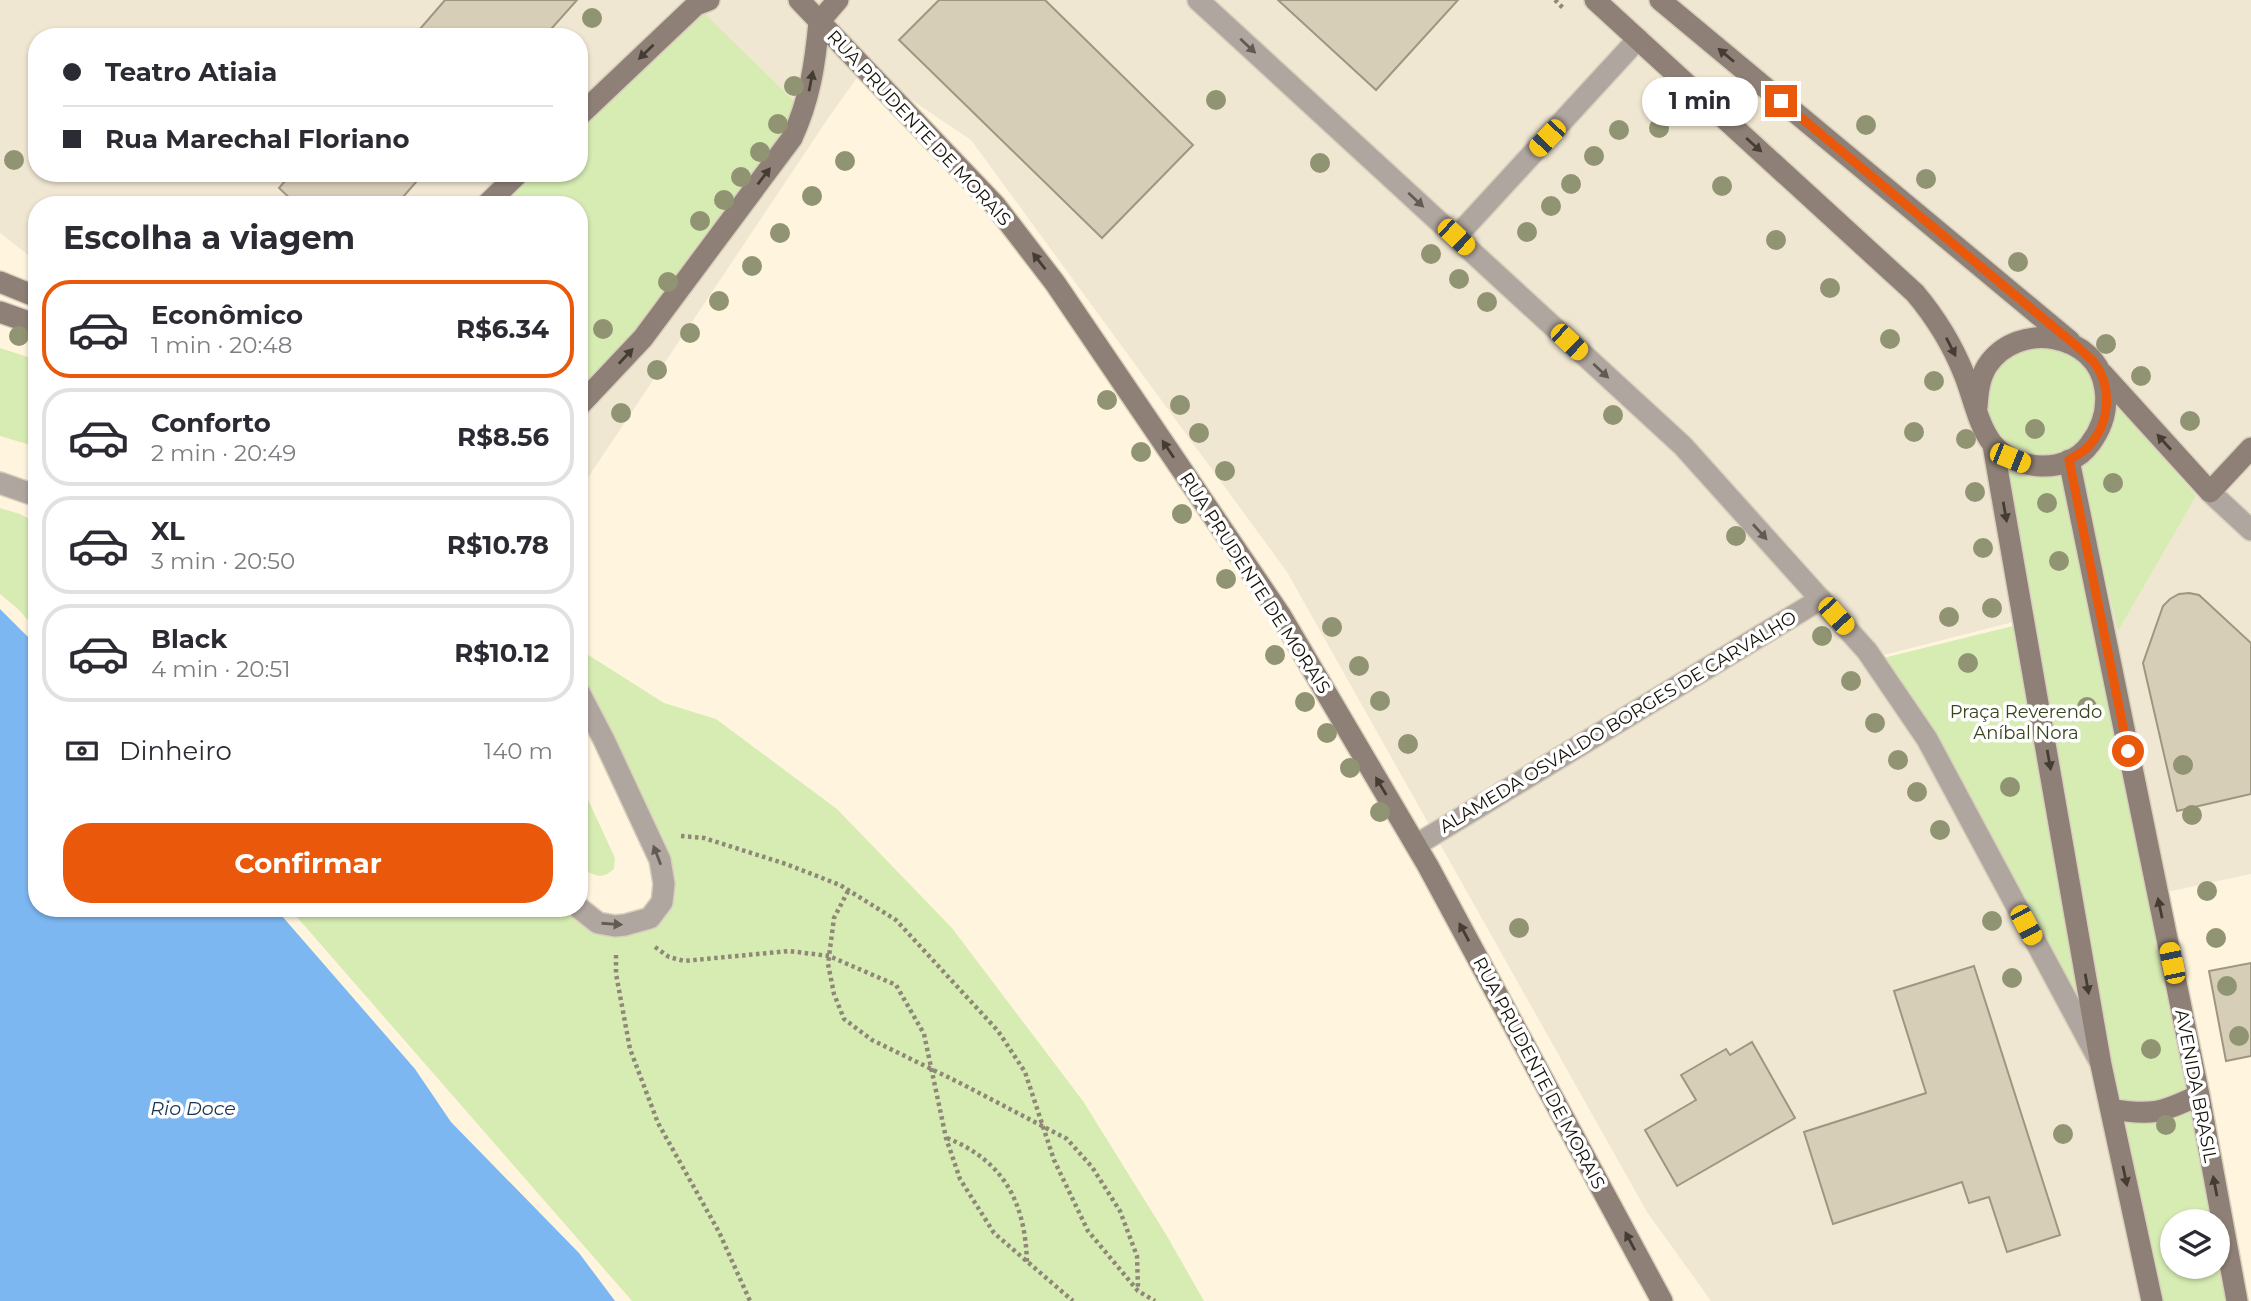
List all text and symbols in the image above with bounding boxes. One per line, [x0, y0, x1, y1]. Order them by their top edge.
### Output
street label: RUA PRUDENTE DE MORAIS [822, 26, 1016, 230]
one-way arrow [1239, 38, 1257, 54]
one-way arrow [638, 44, 655, 60]
one-way arrow [1717, 47, 1735, 63]
text: Teatro Atiaia [105, 56, 277, 88]
one-way arrow [806, 70, 817, 92]
callout: 1 min [1641, 76, 1756, 126]
route end [1765, 85, 1797, 117]
text: 1 min [1669, 87, 1731, 115]
car [1525, 115, 1570, 161]
text: Rua Marechal Floriano [105, 123, 410, 155]
one-way arrow [1745, 137, 1762, 153]
one-way arrow [757, 166, 771, 185]
one-way arrow [1407, 192, 1425, 208]
car [1434, 215, 1479, 259]
text: Escolha a viagem [63, 218, 355, 257]
one-way arrow [1031, 253, 1046, 271]
icon: car [67, 298, 130, 361]
text: Econômico [151, 299, 303, 331]
text: R$6.34 [456, 313, 549, 345]
car [1547, 320, 1592, 364]
text: 1 min · 20:48 [151, 331, 293, 359]
one-way arrow [1946, 337, 1957, 357]
one-way arrow [617, 348, 633, 365]
one-way arrow [1592, 362, 1609, 378]
icon: car [67, 406, 130, 469]
text: Conforto [151, 407, 271, 439]
text: R$8.56 [457, 421, 549, 453]
one-way arrow [2157, 433, 2172, 450]
text: 2 min · 20:49 [151, 439, 296, 467]
one-way arrow [1161, 439, 1174, 459]
car [1987, 440, 2034, 476]
street label: RUA PRUDENTE DE MORAIS [1175, 468, 1335, 698]
one-way arrow [2000, 501, 2011, 523]
icon: car [67, 514, 130, 577]
text: XL [151, 515, 185, 547]
one-way arrow [1752, 524, 1768, 541]
text: R$10.78 [447, 529, 549, 561]
text: 3 min · 20:50 [151, 547, 295, 575]
car [1815, 593, 1858, 639]
street label: ALAMEDA OSVALDO BORGES DE CARVALHO [1435, 606, 1801, 838]
icon: car [67, 622, 130, 685]
text: Black [151, 623, 227, 655]
text: R$10.12 [454, 637, 549, 669]
text: 4 min · 20:51 [151, 655, 291, 683]
park label: Praça Reverendo Aníbal Nora [1950, 701, 2102, 744]
icon: cash [63, 732, 101, 770]
text: Dinheiro [119, 735, 232, 767]
route start [2112, 735, 2144, 767]
text: 140 m [484, 737, 553, 765]
one-way arrow [2043, 749, 2054, 771]
one-way arrow [1375, 776, 1387, 795]
button: Confirmar [63, 823, 553, 903]
one-way arrow [651, 844, 662, 865]
one-way arrow [2155, 897, 2166, 919]
car [2007, 902, 2046, 948]
one-way arrow [601, 919, 623, 930]
one-way arrow [1458, 923, 1470, 942]
car [2158, 940, 2187, 986]
street label: RUA PRUDENTE DE MORAIS [1468, 953, 1610, 1193]
one-way arrow [2082, 974, 2093, 996]
street label: AVENIDA BRASIL [2170, 1008, 2222, 1165]
water label: Rio Doce [150, 1097, 236, 1120]
one-way arrow [2120, 1165, 2131, 1187]
one-way arrow [2210, 1175, 2221, 1197]
map controls [2160, 1209, 2230, 1279]
button: layers [2160, 1209, 2230, 1279]
one-way arrow [1624, 1231, 1635, 1251]

